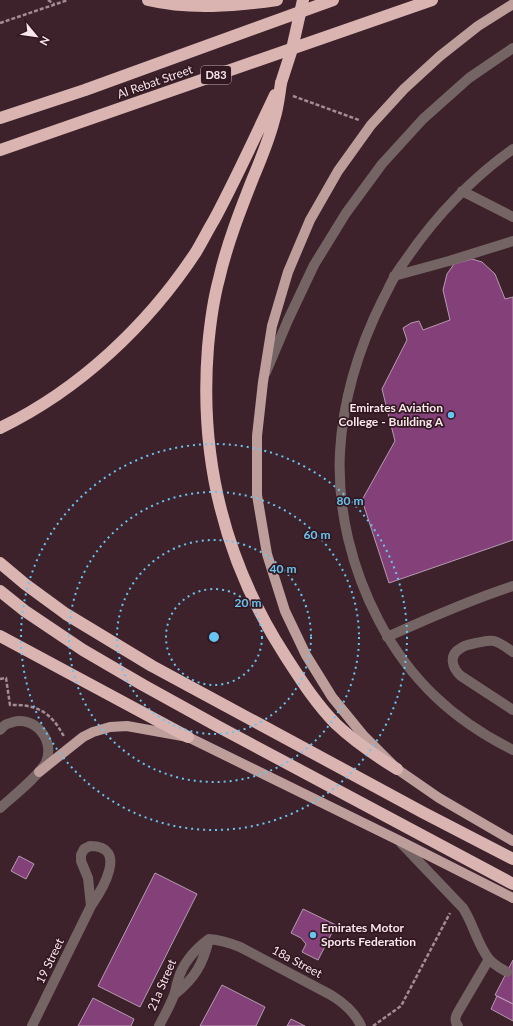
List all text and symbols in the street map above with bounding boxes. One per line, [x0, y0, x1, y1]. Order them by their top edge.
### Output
north arrow [16, 16, 56, 56]
text: N [37, 34, 53, 48]
street label: Al Rebat Street [115, 61, 195, 101]
road number: D83 [201, 66, 231, 84]
place label: Emirates Aviation College - Building A [339, 400, 444, 429]
marker: Emirates Aviation College - Building A [446, 410, 456, 420]
text: 80 m [337, 493, 363, 508]
text: 60 m [304, 527, 330, 542]
text: 40 m [270, 561, 296, 576]
text: 20 m [235, 595, 261, 610]
centre of rings [207, 630, 221, 644]
place label: Emirates Motor Sports Federation [321, 920, 416, 949]
marker: Emirates Motor Sports Federation [308, 930, 318, 940]
street label: 19 Street [32, 935, 67, 986]
street label: 18a Street [270, 942, 325, 981]
street label: 21a Street [144, 956, 179, 1013]

